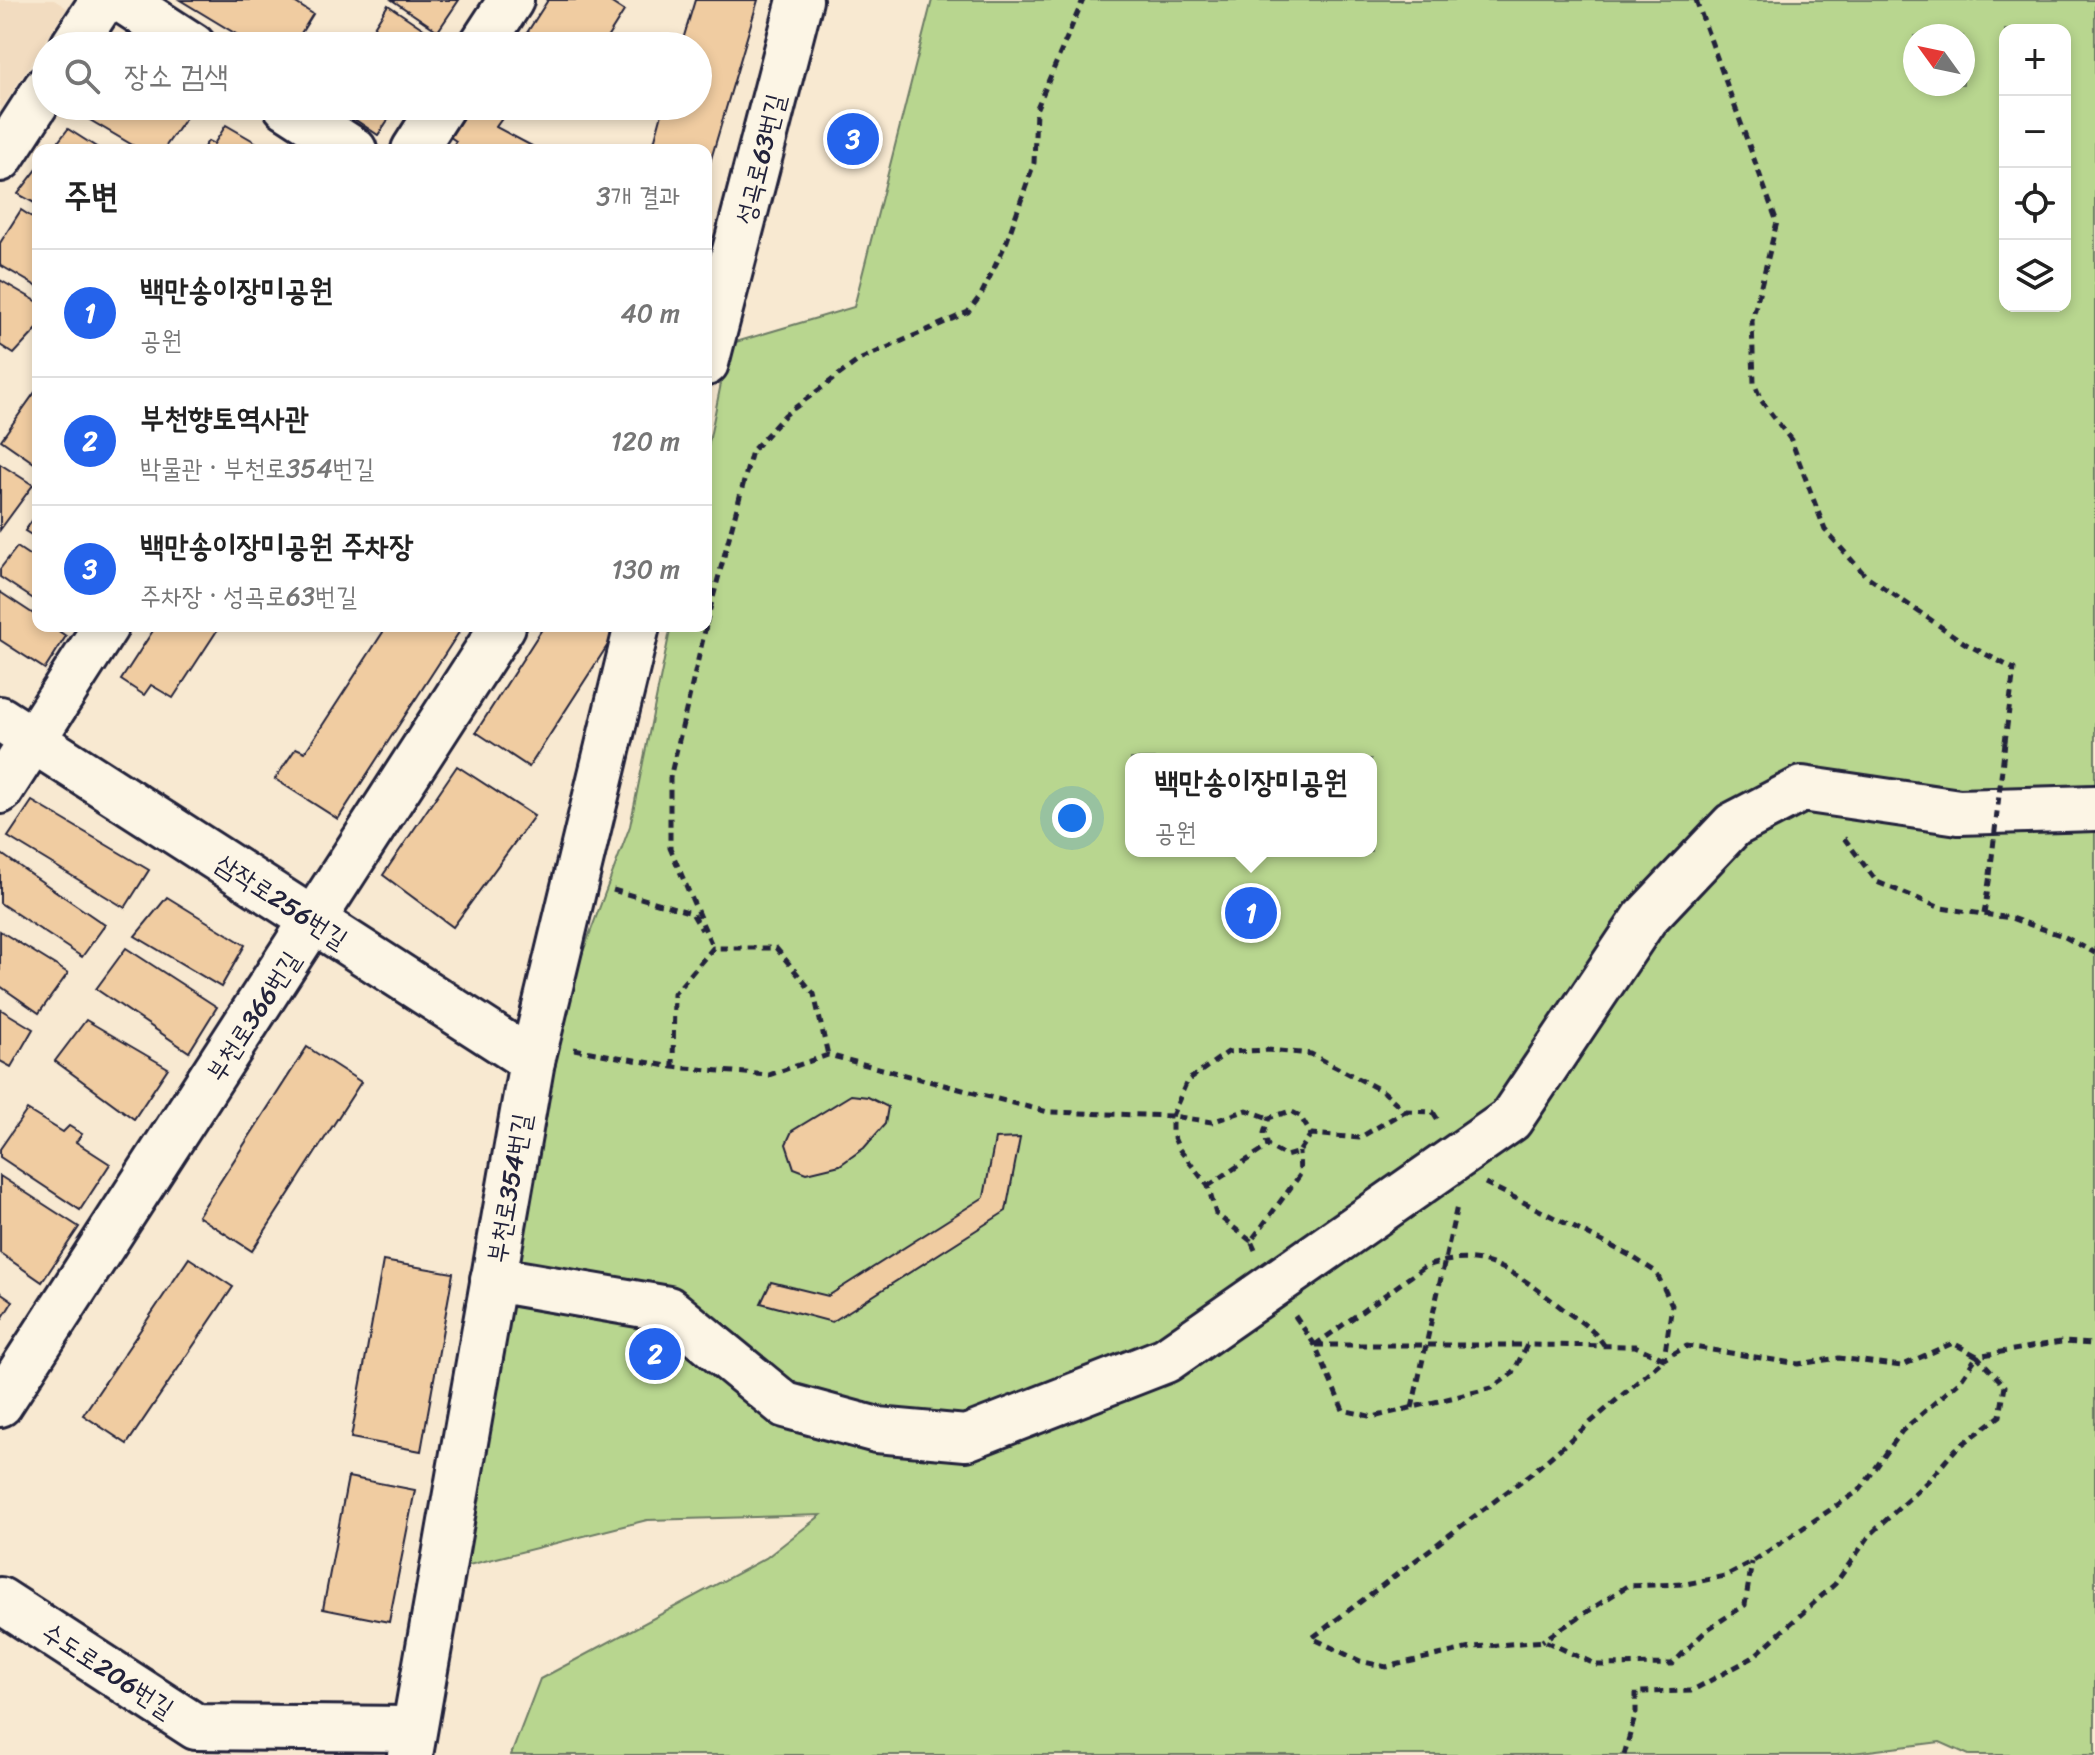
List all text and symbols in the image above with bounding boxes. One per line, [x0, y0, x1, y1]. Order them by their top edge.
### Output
north arrow [1903, 24, 1975, 96]
map controls [1999, 24, 2071, 312]
button: + [1999, 24, 2071, 96]
search box [32, 32, 712, 120]
text: 장소 검색 [124, 49, 228, 103]
icon: search [60, 54, 104, 98]
street label: 성곡로63번길 [722, 89, 799, 229]
button: − [1999, 96, 2071, 168]
pin: 3 [827, 109, 879, 169]
text: 주변 [64, 166, 119, 226]
button: locate [1999, 168, 2071, 240]
text: 3개 결과 [596, 173, 680, 219]
button: layers [1999, 240, 2071, 312]
text: 백만송이장미공원 [140, 263, 333, 317]
text: 1 [84, 290, 96, 336]
text: 40 m [621, 290, 680, 336]
text: 공원 [140, 317, 182, 363]
text: 부천향토역사관 [140, 391, 309, 445]
text: 2 [82, 418, 98, 464]
text: 120 m [611, 418, 680, 464]
text: 박물관 · 부천로354번길 [140, 445, 374, 491]
text: 백만송이장미공원 주차장 [140, 519, 413, 573]
text: 3 [83, 546, 97, 592]
text: 130 m [611, 546, 680, 592]
text: 주차장 · 성곡로63번길 [140, 573, 357, 619]
popup [1125, 753, 1377, 857]
text: 백만송이장미공원 [1154, 755, 1348, 809]
your location [1052, 798, 1092, 838]
text: 공원 [1154, 809, 1196, 855]
street label: 삼작로256번길 [206, 841, 358, 961]
pin: 1 [1225, 883, 1277, 943]
street label: 부천로366번길 [193, 941, 313, 1091]
street label: 부천로354번길 [473, 1110, 545, 1266]
pin: 2 [629, 1324, 681, 1384]
street label: 수도로206번길 [32, 1610, 184, 1730]

